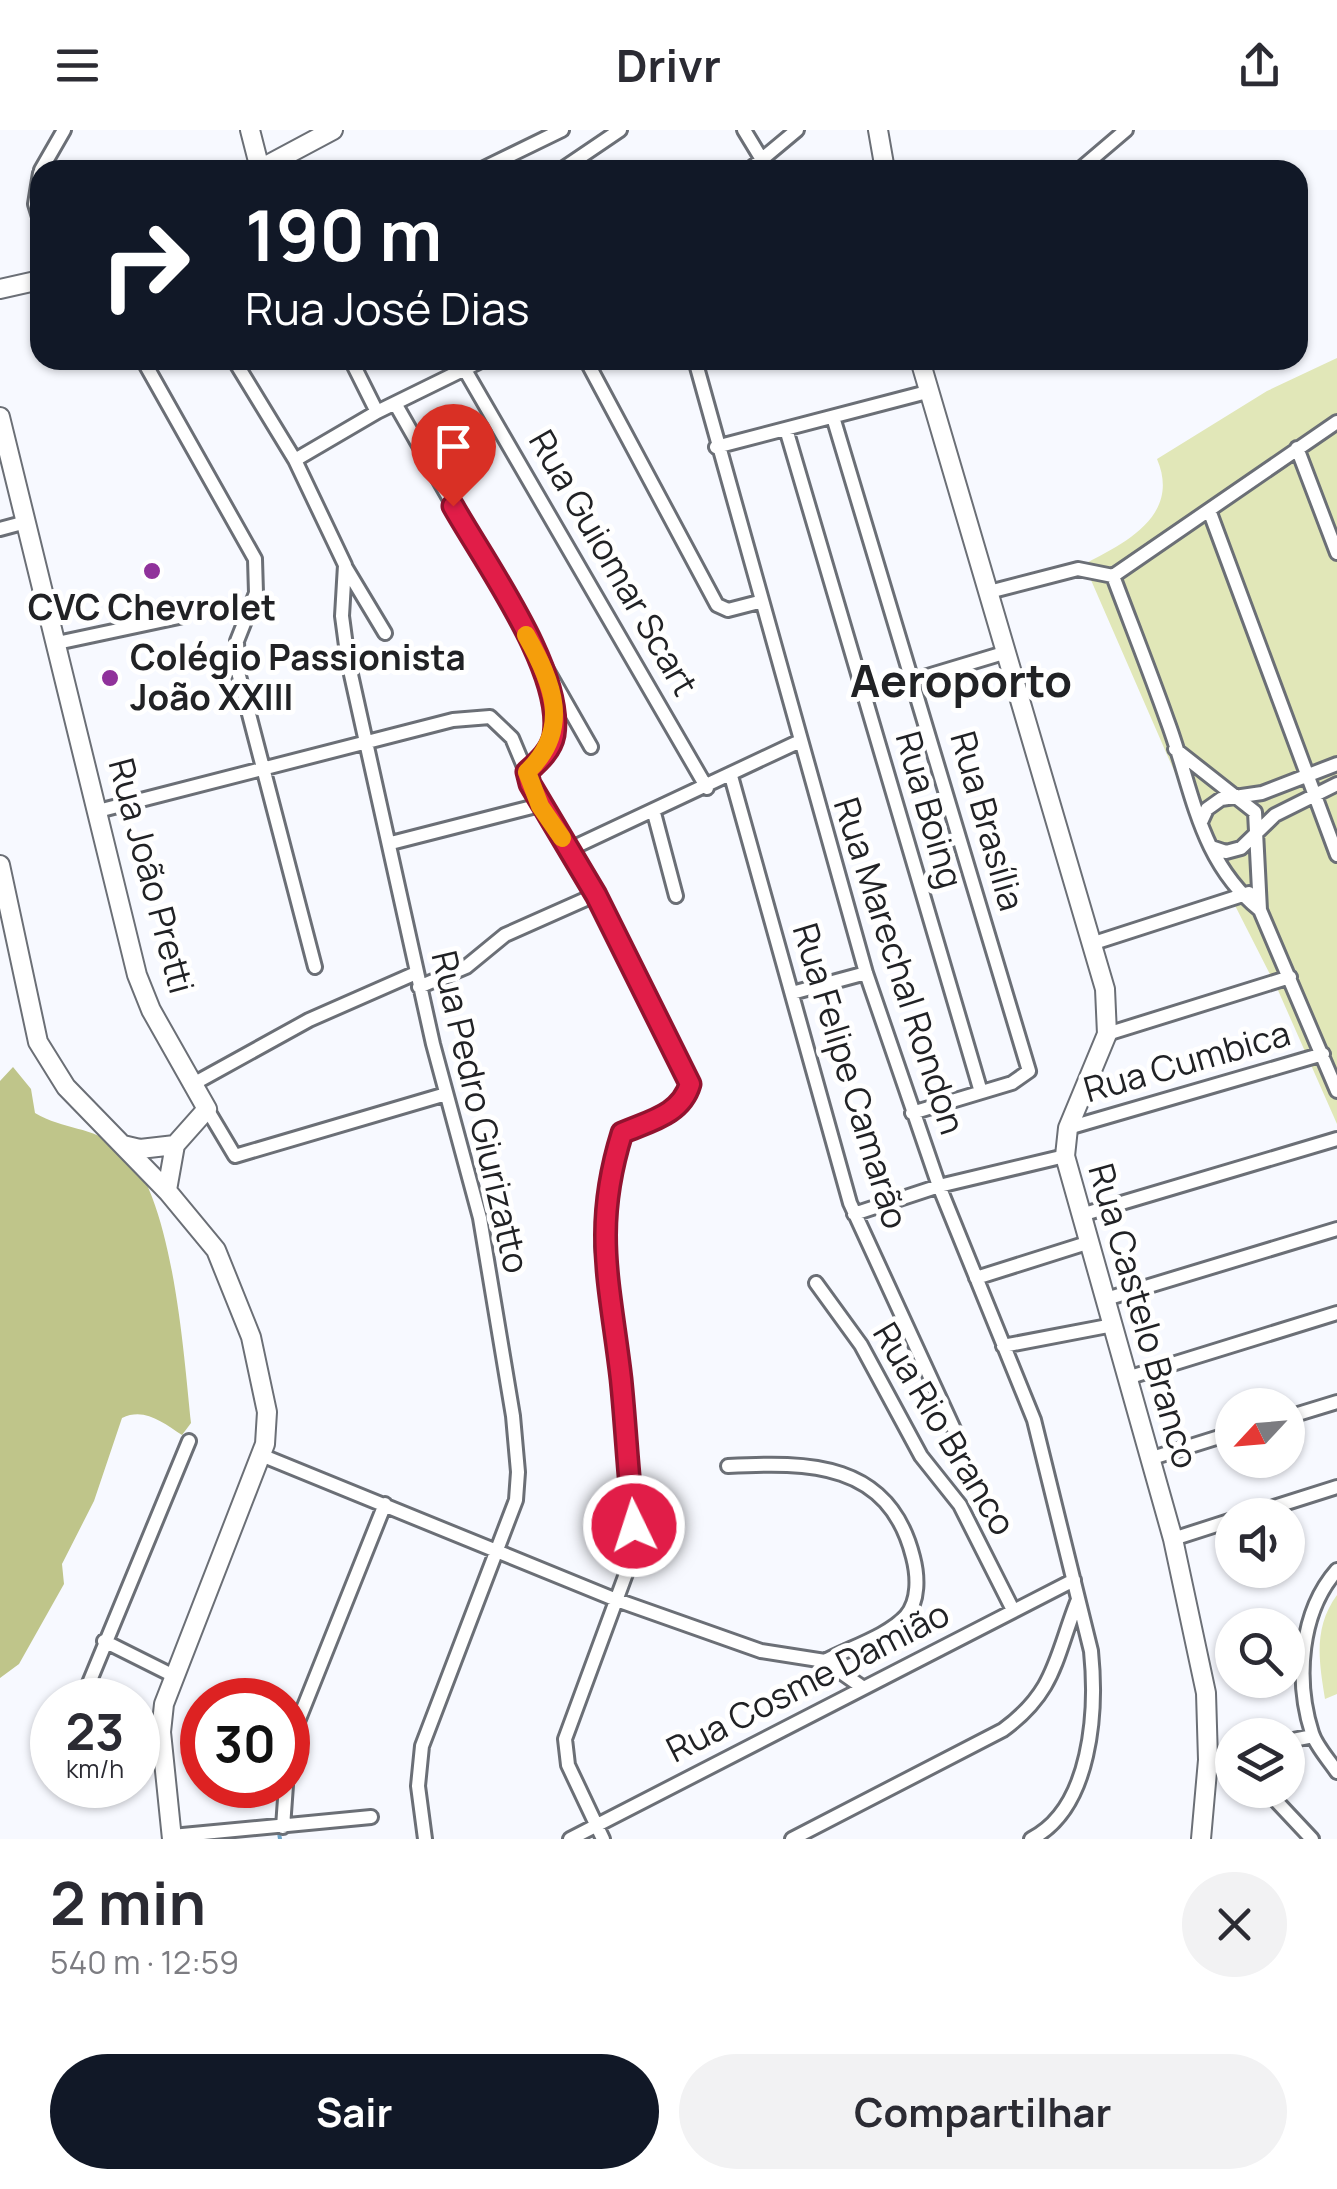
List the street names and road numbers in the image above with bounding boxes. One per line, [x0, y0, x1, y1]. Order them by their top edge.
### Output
street label: Rua Guiomar Scart [518, 421, 709, 704]
street label: Rua Brasília [939, 725, 1036, 916]
street label: Rua Boing [885, 726, 975, 894]
street label: Rua João Pretti [98, 753, 206, 999]
street label: Rua Marechal Rondon [823, 791, 977, 1140]
street label: Rua Felipe Camarão [782, 917, 920, 1234]
street label: Rua Pedro Giurizatto [421, 946, 541, 1278]
street label: Rua Cumbica [1078, 1009, 1295, 1113]
street label: Rua Castelo Branco [1077, 1158, 1210, 1474]
street label: Rua Rio Branco [862, 1313, 1027, 1544]
street label: Rua Cosme Damião [658, 1589, 957, 1773]

